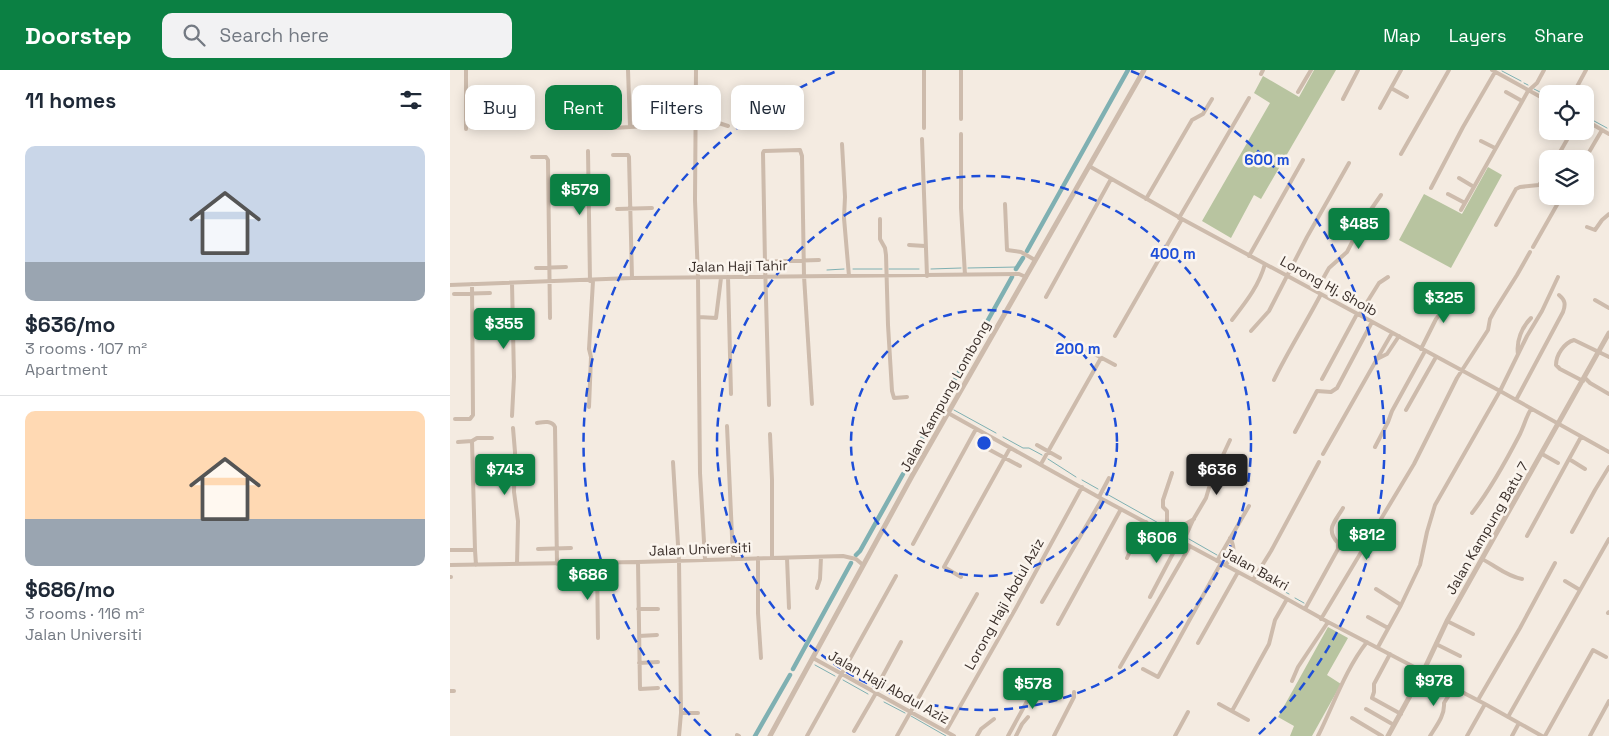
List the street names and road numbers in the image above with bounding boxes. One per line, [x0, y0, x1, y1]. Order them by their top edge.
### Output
street label: Lorong Hj. Shoib [1277, 252, 1381, 320]
street label: Jalan Haji Tahir [688, 256, 788, 276]
street label: Jalan Kampung Lombong [896, 317, 994, 475]
street label: Jalan Kampung Batu 7 [1442, 458, 1532, 598]
street label: Lorong Haji Abdul Aziz [960, 535, 1048, 673]
street label: Jalan Universiti [649, 538, 751, 560]
street label: Jalan Bakri [1220, 543, 1292, 595]
street label: Jalan Haji Abdul Aziz [825, 646, 953, 728]

